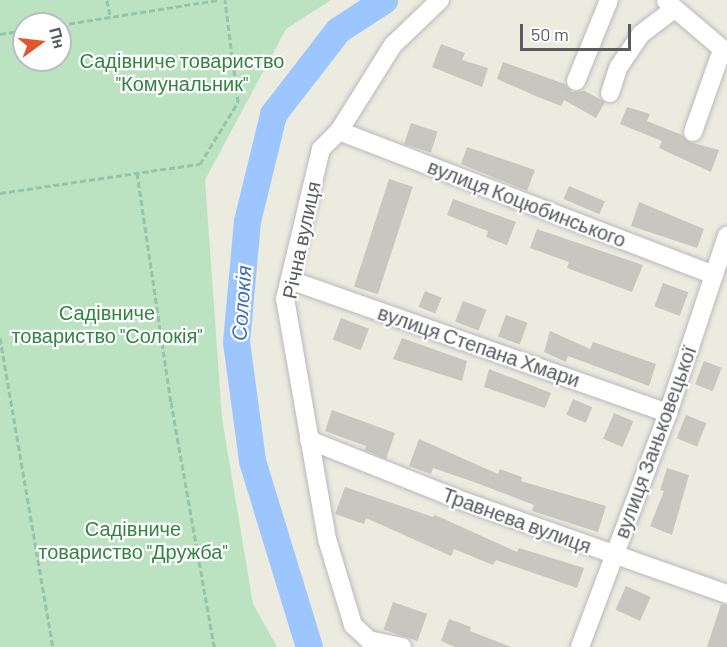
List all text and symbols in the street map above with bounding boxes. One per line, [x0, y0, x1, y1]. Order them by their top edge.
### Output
north arrow [12, 12, 72, 72]
scale bar [523, 12, 634, 50]
text: 50 m [531, 23, 569, 45]
text: Пн [46, 25, 70, 50]
park label: Садівниче товариство "Комунальник" [80, 48, 284, 95]
street label: вулиця Коцюбинського [425, 154, 629, 252]
street label: Річна вулиця [277, 179, 325, 301]
water label: Солокія [226, 264, 256, 342]
park label: Садівниче товариство "Солокія" [11, 300, 203, 347]
street label: вулиця Степана Хмари [375, 300, 583, 392]
street label: вулиця Заньковецької [609, 343, 701, 541]
street label: Травнева вулиця [439, 482, 595, 558]
park label: Садівниче товариство "Дружба" [38, 517, 228, 564]

